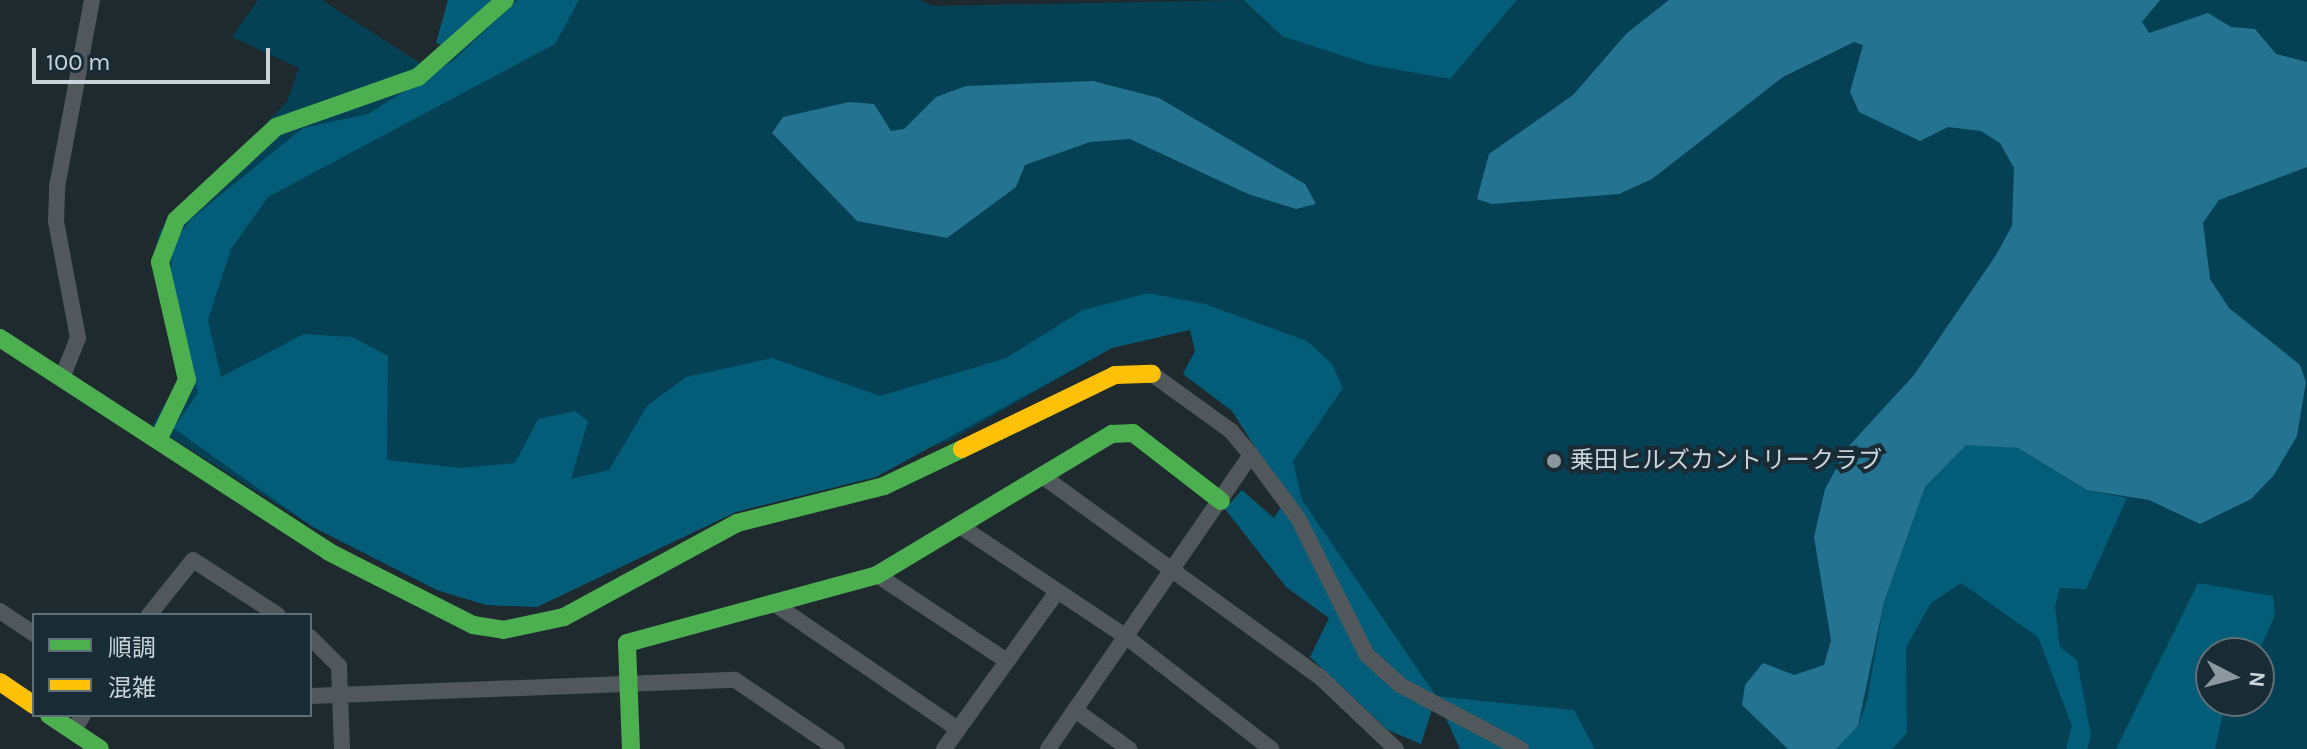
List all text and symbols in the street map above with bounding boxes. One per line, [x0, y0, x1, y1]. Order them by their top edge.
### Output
scale bar [36, 32, 274, 82]
text: 100 m [46, 48, 111, 76]
place label: 乗田ヒルズカントリークラブ [1570, 447, 1882, 475]
marker: 乗田ヒルズカントリークラブ [1545, 452, 1563, 470]
legend [32, 613, 312, 717]
text: 順調 [108, 634, 156, 662]
north arrow [2195, 637, 2275, 717]
text: N [2243, 670, 2271, 689]
text: 混雑 [108, 674, 156, 702]

